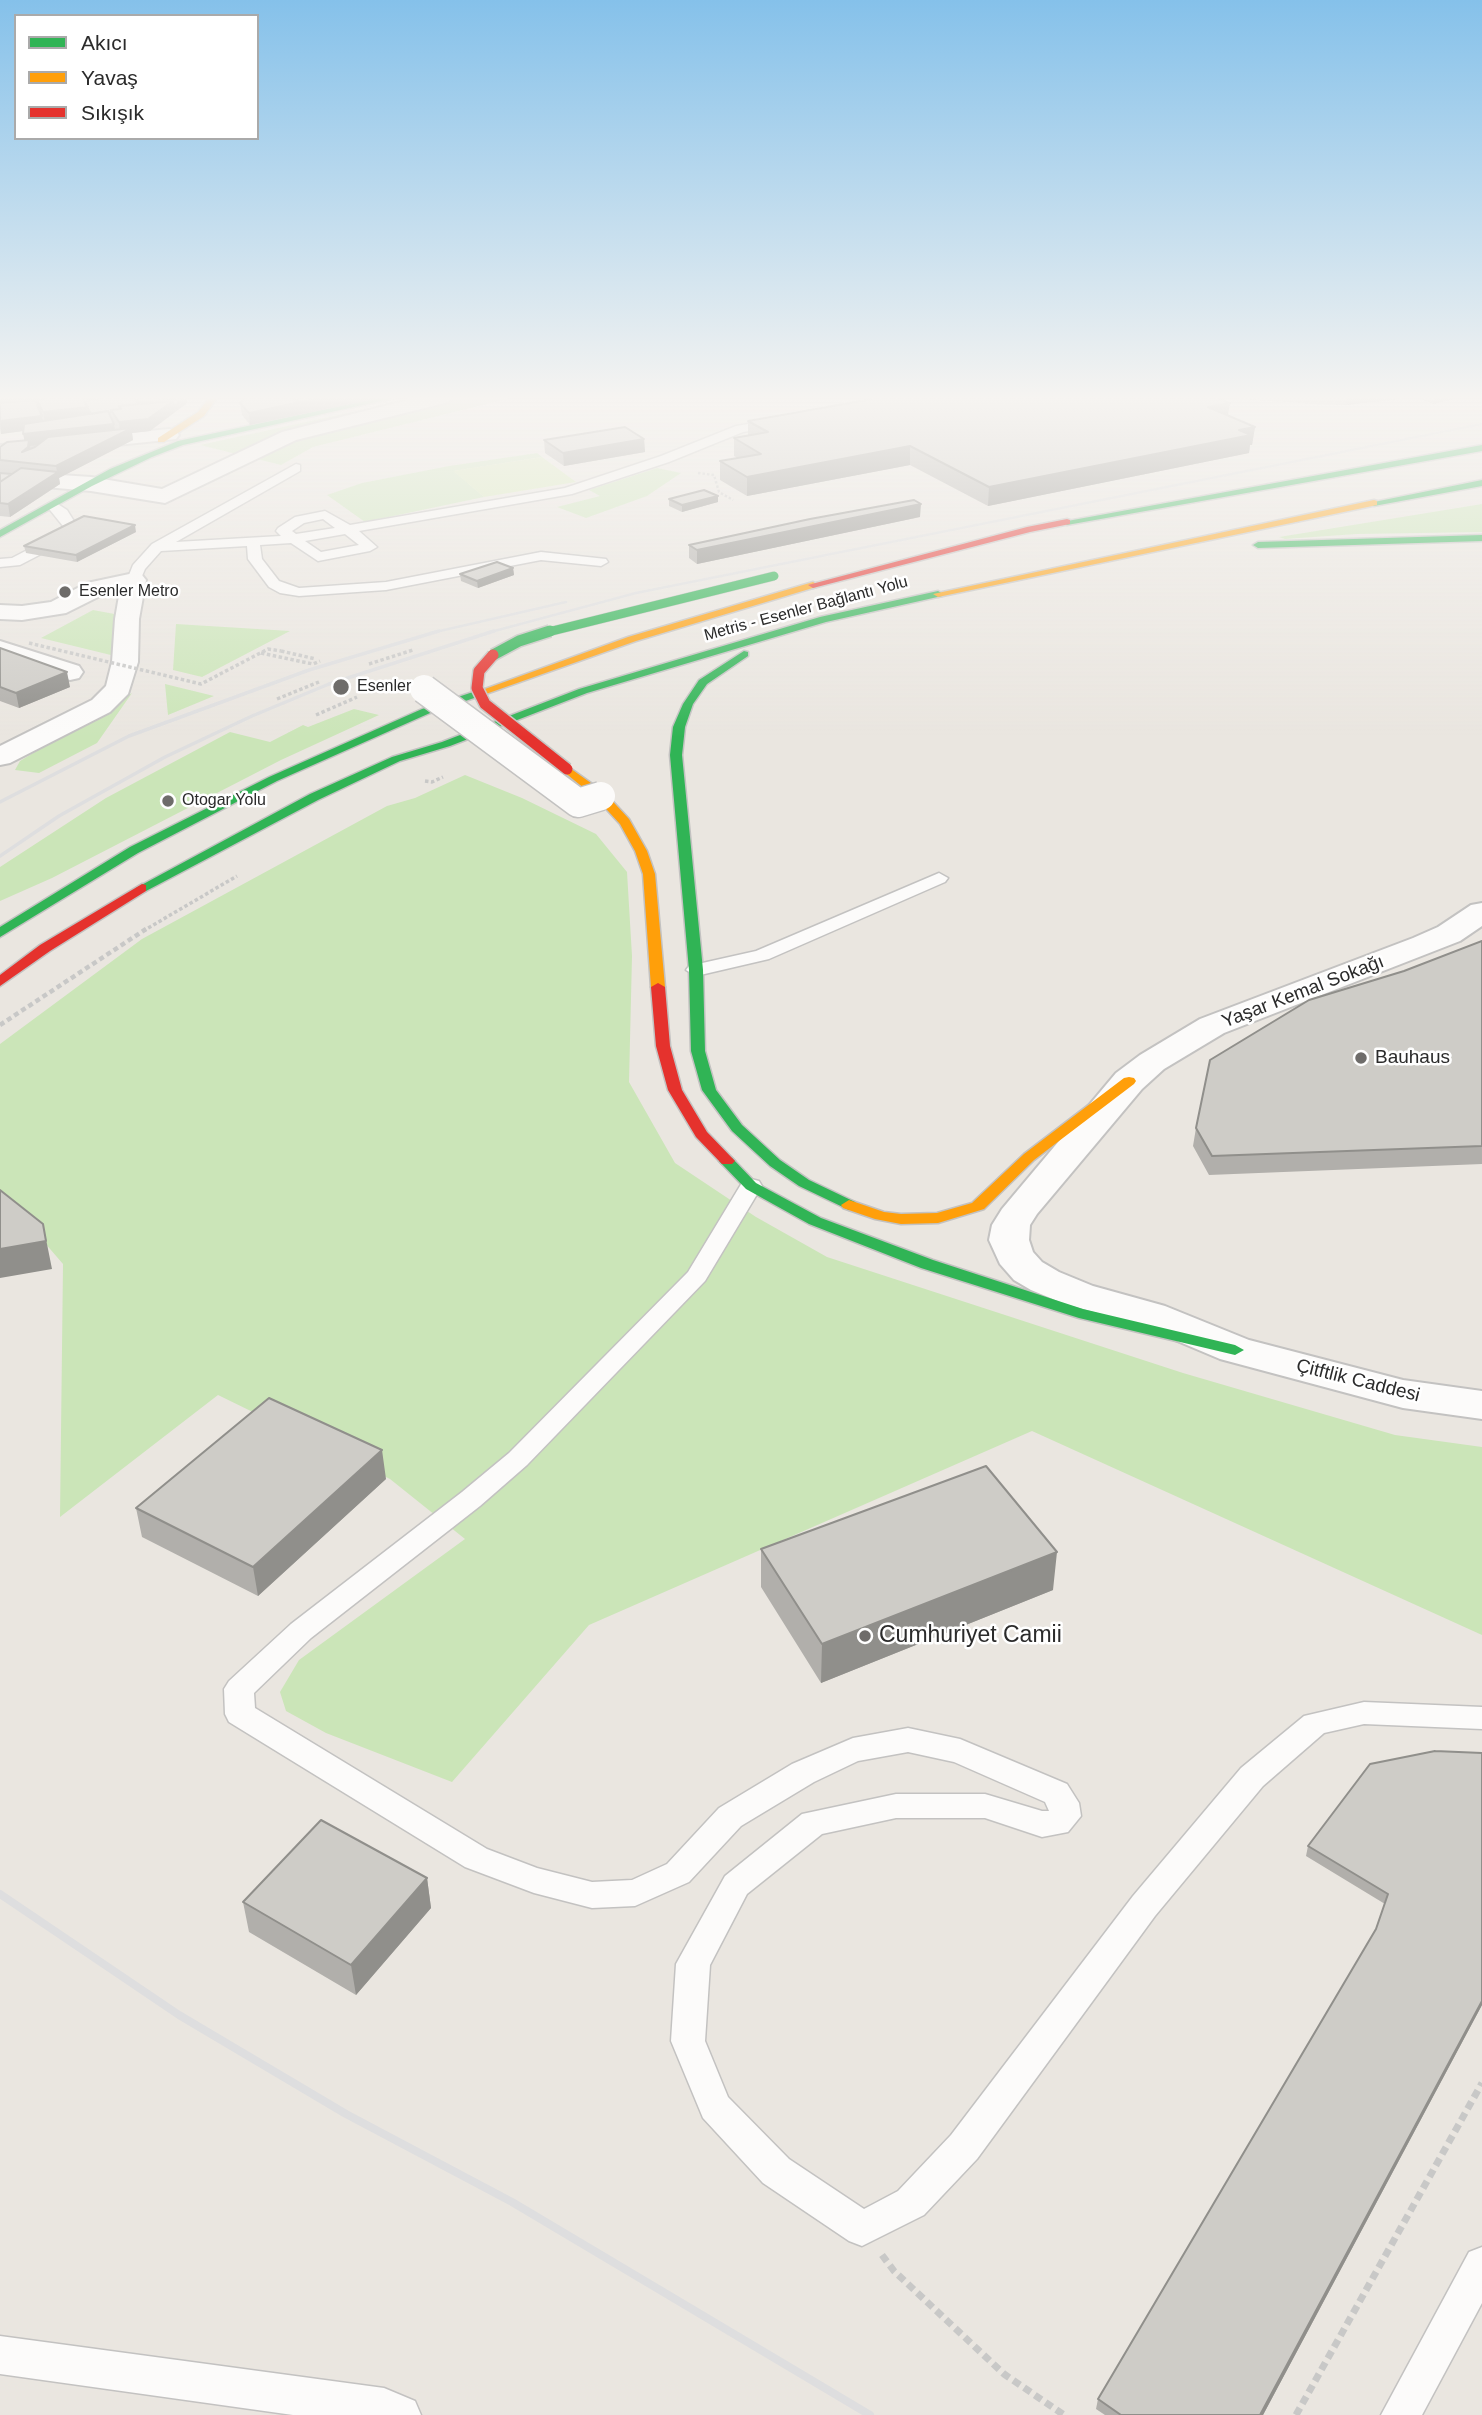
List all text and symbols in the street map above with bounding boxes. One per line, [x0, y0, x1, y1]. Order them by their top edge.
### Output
legend [14, 14, 259, 140]
text: Akıcı [81, 31, 128, 54]
text: Yavaş [81, 66, 138, 89]
text: Sıkışık [81, 101, 144, 124]
street label: Metris - Esenler Bağlantı Yolu [702, 573, 910, 645]
place label: Esenler Metro [79, 582, 179, 602]
marker: Esenler Metro [57, 584, 73, 600]
marker: Esenler [331, 677, 351, 697]
place label: Esenler [357, 677, 411, 697]
place label: Otogar Yolu [182, 791, 266, 811]
marker: Otogar Yolu [160, 793, 176, 809]
street label: Yaşar Kemal Sokağı [1219, 951, 1387, 1033]
place label: Bauhaus [1375, 1047, 1450, 1069]
marker: Bauhaus [1353, 1050, 1369, 1066]
street label: Çitftlik Caddesi [1294, 1355, 1422, 1407]
place label: Cumhuriyet Camii [879, 1622, 1062, 1650]
marker: Cumhuriyet Camii [857, 1628, 873, 1644]

